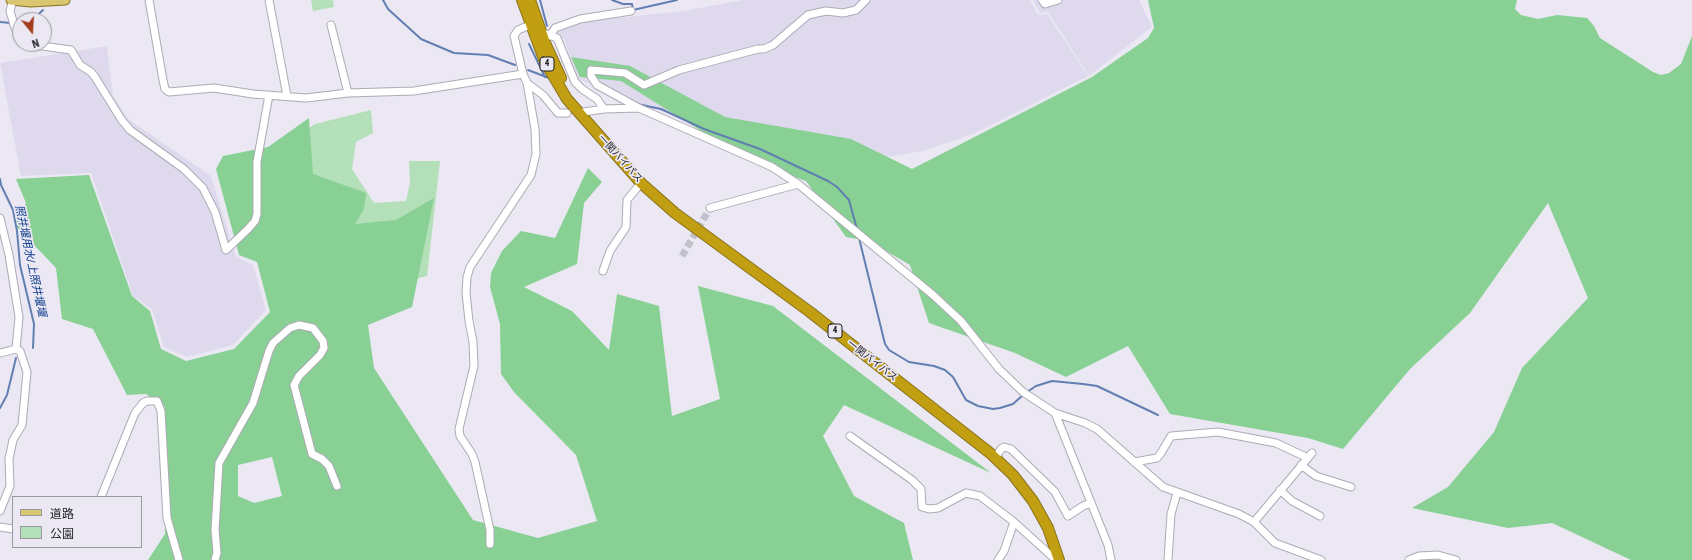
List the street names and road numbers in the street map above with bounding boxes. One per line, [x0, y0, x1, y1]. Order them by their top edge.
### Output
road number: 4 [540, 57, 554, 71]
street label: 一関バイパス [595, 133, 645, 185]
road number: 4 [828, 324, 842, 338]
street label: 一関バイパス [845, 338, 899, 384]

